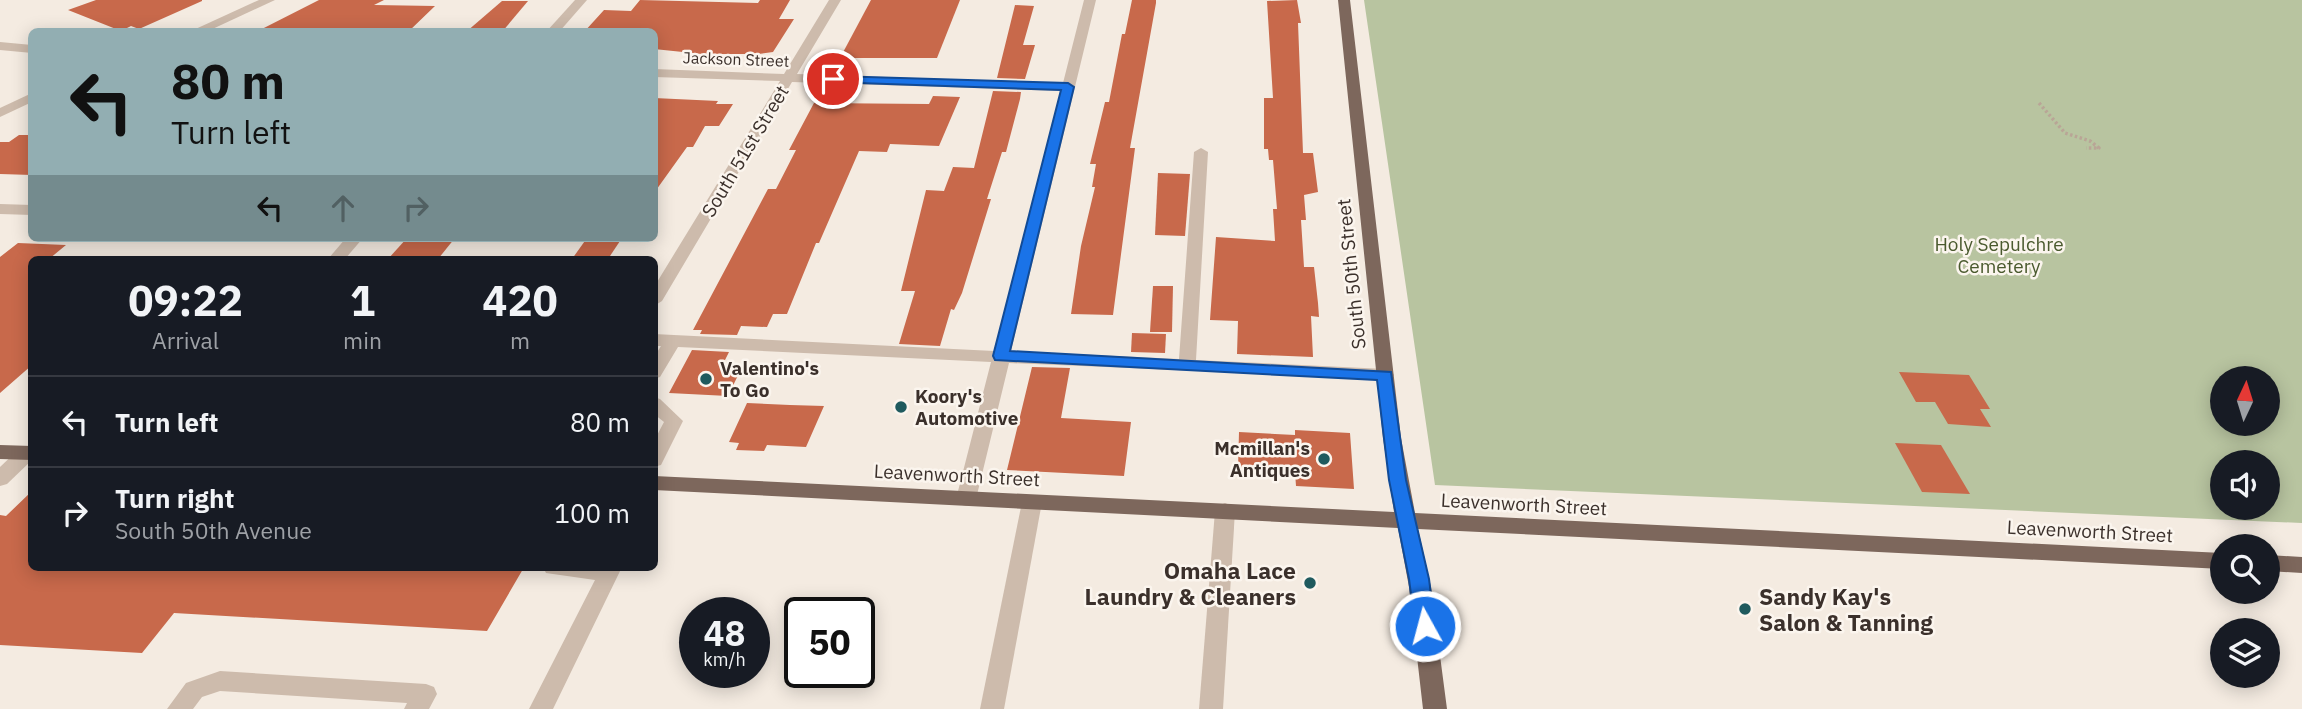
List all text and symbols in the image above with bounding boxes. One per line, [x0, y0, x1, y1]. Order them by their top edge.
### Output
street label: Jackson Street [682, 47, 790, 71]
text: 80 m [171, 49, 285, 112]
pin [803, 49, 863, 109]
icon: left [56, 56, 147, 147]
icon: arrive [814, 60, 852, 98]
street label: South 51st Street [696, 81, 794, 221]
text: Turn left [171, 111, 291, 153]
icon: left [251, 189, 289, 227]
icon: ahead [324, 189, 362, 227]
icon: right [397, 189, 435, 227]
street label: South 50th Street [1331, 198, 1371, 350]
park label: Holy Sepulchre Cemetery [1934, 232, 2064, 278]
text: 09:22 [128, 273, 243, 328]
text: 1 [350, 273, 375, 328]
text: 420 [482, 273, 558, 328]
text: Arrival [152, 325, 219, 355]
text: min [343, 325, 382, 355]
text: m [510, 325, 530, 355]
place label: Valentino's To Go [720, 356, 819, 402]
north arrow [2210, 366, 2280, 436]
map controls [2210, 366, 2280, 688]
marker: Valentino's To Go [698, 371, 714, 387]
place label: Koory's Automotive [915, 384, 1018, 430]
marker: Koory's Automotive [893, 399, 909, 415]
icon: left [56, 403, 94, 441]
text: Turn left [115, 405, 218, 439]
text: 80 m [570, 405, 630, 439]
place label: Mcmillan's Antiques [1214, 436, 1310, 482]
button: sound [2210, 450, 2280, 520]
marker: Mcmillan's Antiques [1316, 451, 1332, 467]
street label: Leavenworth Street [873, 459, 1041, 491]
text: Turn right [115, 481, 234, 515]
street label: Leavenworth Street [1440, 488, 1608, 520]
icon: right [56, 494, 94, 532]
text: 100 m [554, 496, 630, 530]
text: South 50th Avenue [115, 515, 312, 545]
street label: Leavenworth Street [2006, 515, 2174, 547]
button: search [2210, 534, 2280, 604]
place label: Omaha Lace Laundry & Cleaners [1085, 555, 1296, 611]
marker: Omaha Lace Laundry & Cleaners [1302, 575, 1318, 591]
place label: Sandy Kay's Salon & Tanning [1759, 581, 1933, 637]
position arrow [1388, 589, 1462, 663]
speed limit sign: 50 [784, 597, 875, 688]
marker: Sandy Kay's Salon & Tanning [1737, 601, 1753, 617]
text: 48 [703, 610, 746, 656]
button: layers [2210, 618, 2280, 688]
text: km/h [703, 648, 746, 671]

